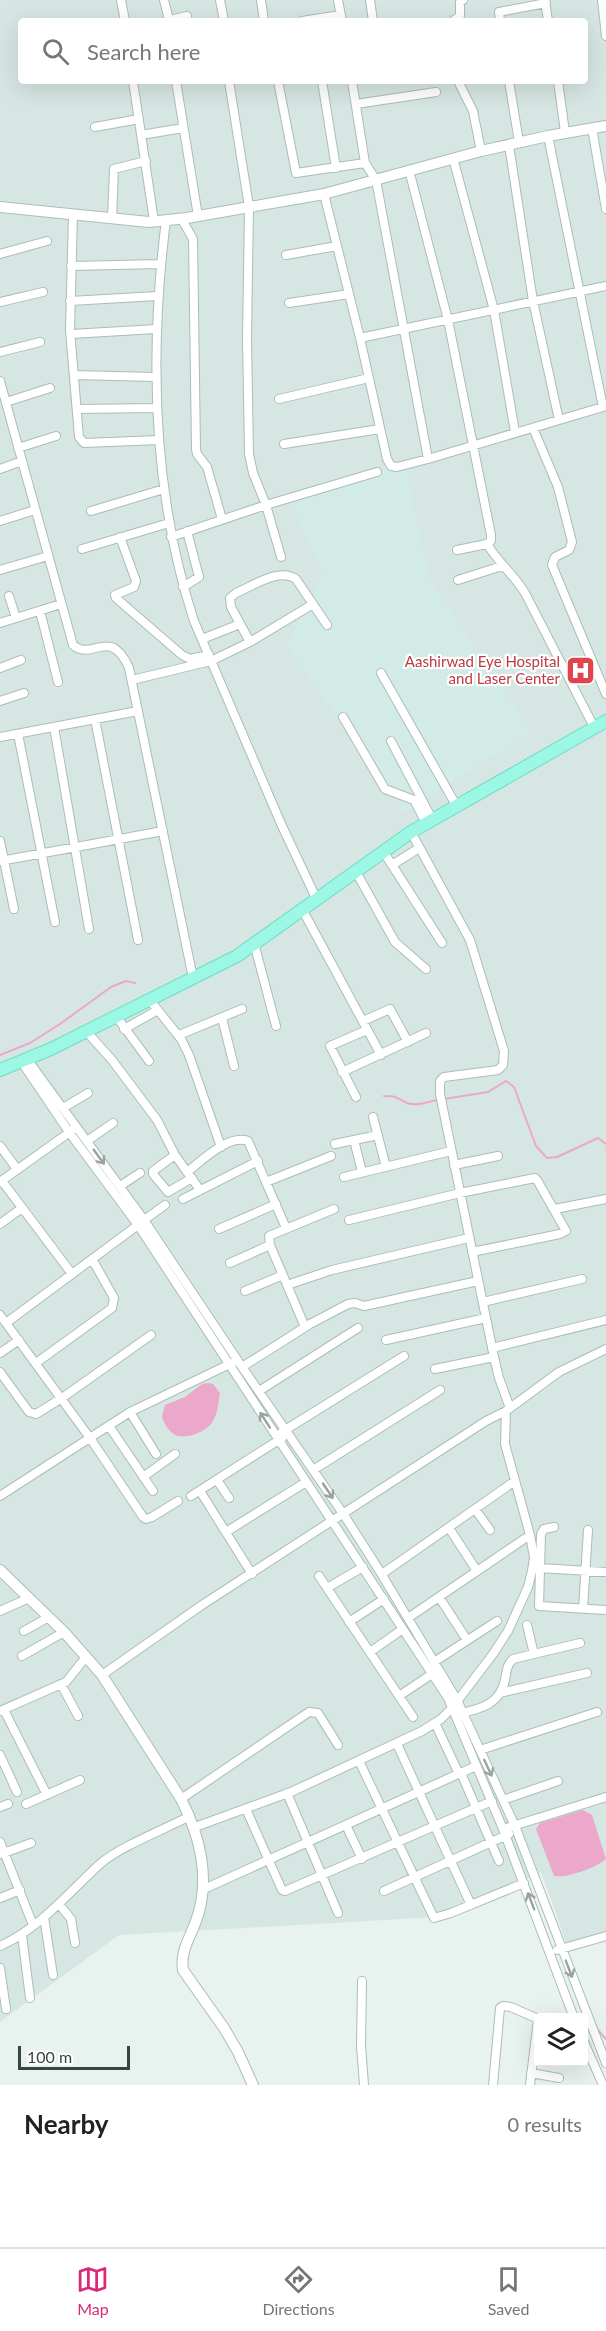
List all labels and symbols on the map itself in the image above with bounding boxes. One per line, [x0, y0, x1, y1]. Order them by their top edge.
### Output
place label: Aashirwad Eye Hospital and Laser Center [405, 652, 561, 687]
hospital icon: Aashirwad Eye Hospital and Laser Center [565, 654, 597, 686]
one-way arrow [92, 1149, 105, 1165]
one-way arrow [259, 1412, 271, 1429]
one-way arrow [322, 1482, 334, 1499]
one-way arrow [483, 1759, 495, 1777]
one-way arrow [525, 1892, 536, 1911]
one-way arrow [564, 1959, 575, 1977]
scale bar [18, 2043, 130, 2070]

